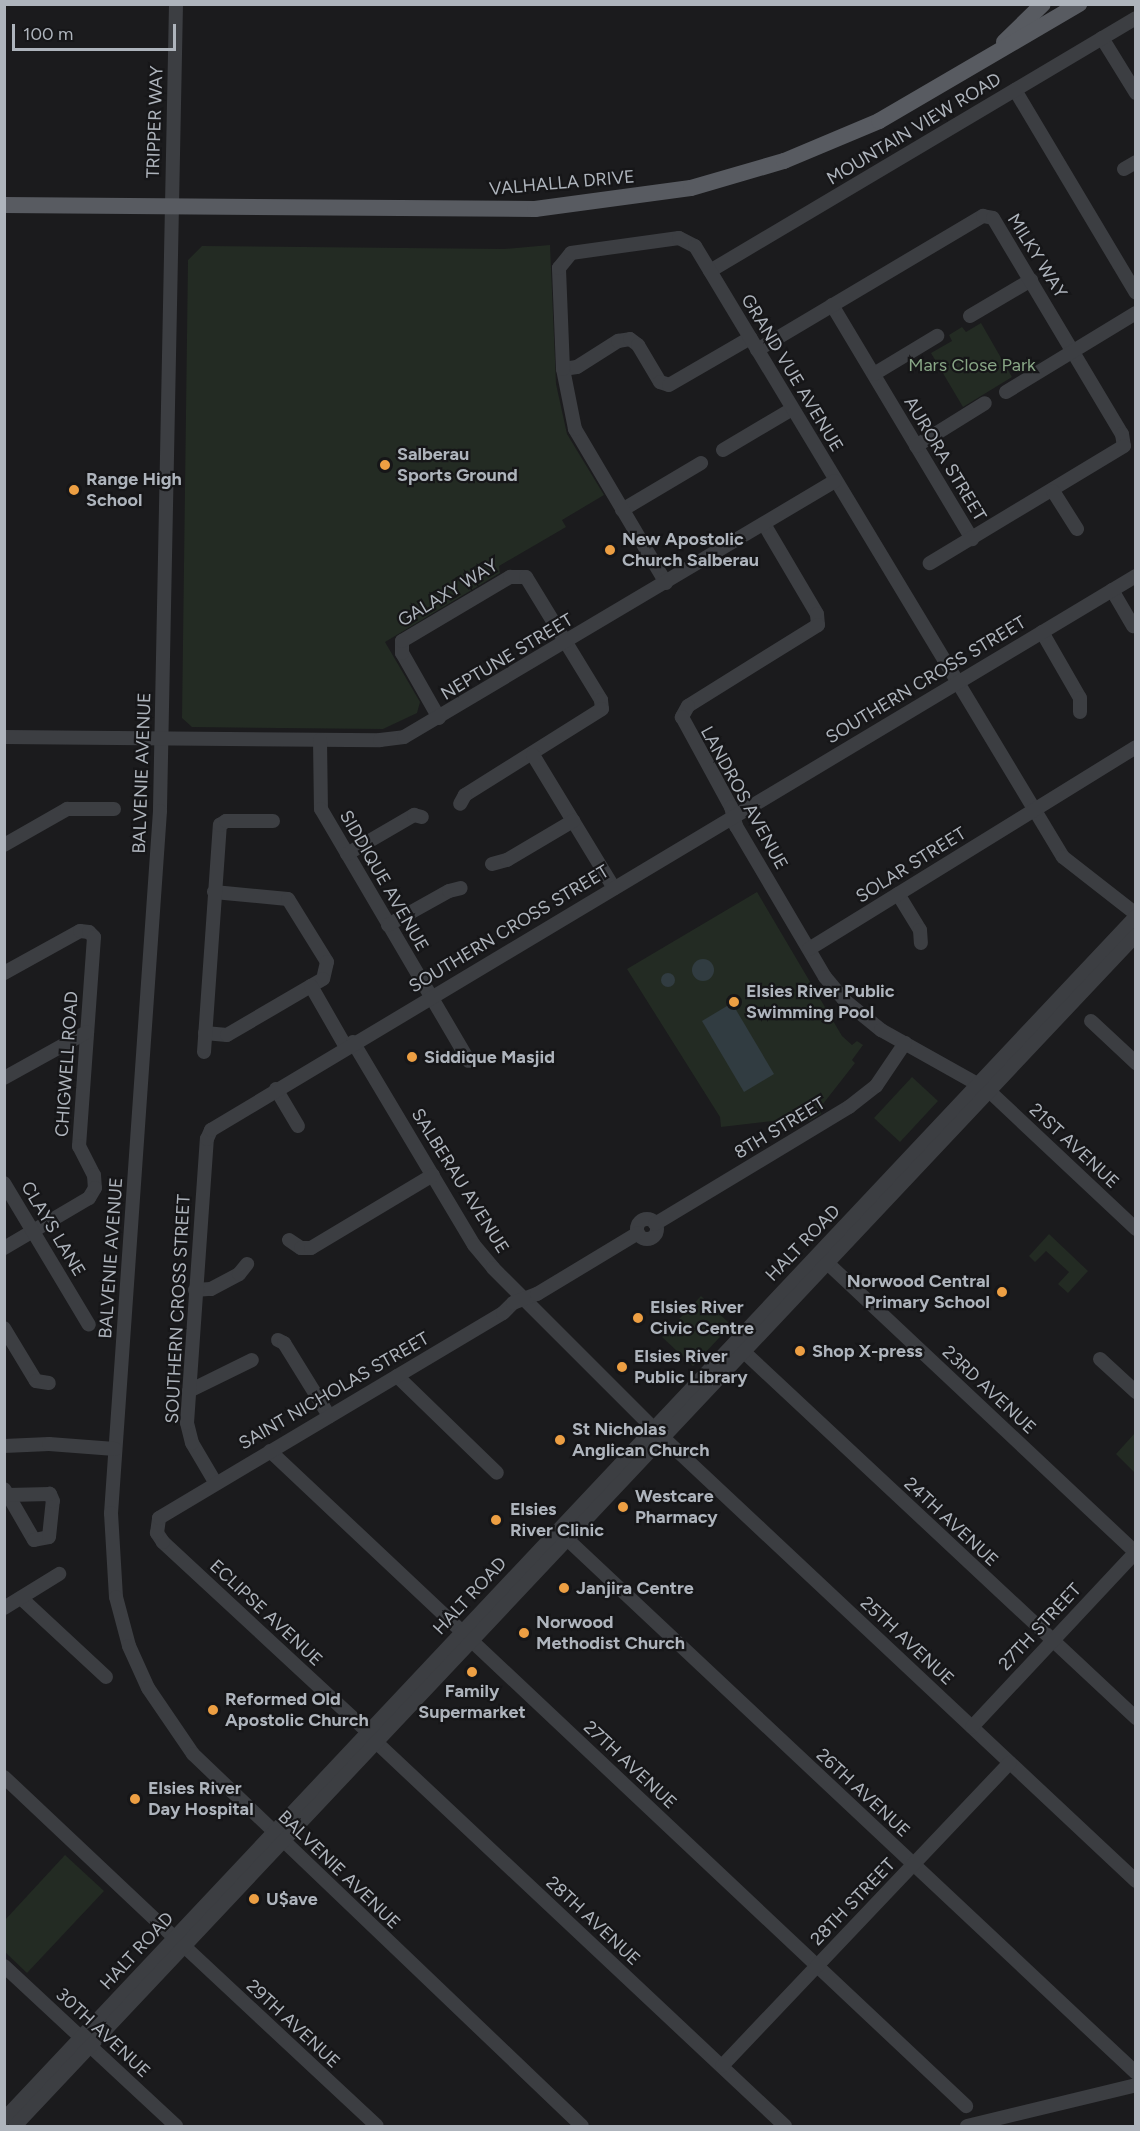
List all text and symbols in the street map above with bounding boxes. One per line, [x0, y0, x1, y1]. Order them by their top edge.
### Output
scale bar [15, 12, 178, 50]
text: 100 m [23, 23, 73, 45]
street label: TRIPPER WAY [142, 65, 168, 179]
street label: MOUNTAIN VIEW ROAD [823, 68, 1005, 190]
street label: VALHALLA DRIVE [488, 166, 636, 200]
street label: MILKY WAY [1003, 210, 1071, 302]
street label: GRAND VUE AVENUE [736, 290, 848, 456]
park label: Mars Close Park [908, 354, 1036, 376]
street label: AURORA STREET [899, 393, 991, 525]
place label: Salberau Sports Ground [397, 444, 518, 486]
marker: Salberau Sports Ground [378, 458, 392, 472]
place label: Range High School [86, 469, 182, 512]
marker: Range High School [67, 483, 81, 497]
place label: New Apostolic Church Salberau [622, 529, 759, 572]
marker: New Apostolic Church Salberau [603, 543, 617, 557]
street label: GALAXY WAY [394, 555, 502, 631]
street label: NEPTUNE STREET [437, 609, 577, 705]
street label: SOUTHERN CROSS STREET [822, 612, 1030, 748]
street label: BALVENIE AVENUE [128, 692, 156, 854]
street label: LANDROS AVENUE [696, 723, 792, 873]
street label: SIDDIQUE AVENUE [335, 807, 433, 955]
street label: SOLAR STREET [852, 823, 970, 907]
street label: SOUTHERN CROSS STREET [405, 861, 613, 997]
place label: Elsies River Public Swimming Pool [746, 981, 895, 1024]
street label: CHIGWELL ROAD [51, 990, 83, 1138]
marker: Elsies River Public Swimming Pool [727, 995, 741, 1009]
place label: Siddique Masjid [424, 1046, 555, 1068]
marker: Siddique Masjid [405, 1050, 419, 1064]
street label: 8TH STREET [731, 1092, 829, 1164]
street label: 21ST AVENUE [1025, 1099, 1123, 1193]
street label: SALBERAU AVENUE [407, 1105, 513, 1257]
street label: BALVENIE AVENUE [95, 1177, 127, 1339]
street label: CLAYS LANE [16, 1178, 90, 1280]
street label: SOUTHERN CROSS STREET [161, 1194, 195, 1424]
street label: HALT ROAD [761, 1200, 845, 1286]
place label: Norwood Central Primary School [847, 1271, 990, 1314]
marker: Norwood Central Primary School [995, 1285, 1009, 1299]
place label: Elsies River Civic Centre [650, 1297, 754, 1340]
marker: Elsies River Civic Centre [631, 1311, 645, 1325]
street label: SAINT NICHOLAS STREET [235, 1328, 433, 1454]
place label: Shop X-press [812, 1340, 923, 1362]
street label: 23RD AVENUE [938, 1341, 1040, 1439]
marker: Shop X-press [793, 1344, 807, 1358]
place label: Elsies River Public Library [634, 1346, 748, 1388]
marker: Elsies River Public Library [615, 1360, 629, 1374]
place label: St Nicholas Anglican Church [572, 1419, 709, 1462]
marker: St Nicholas Anglican Church [553, 1433, 567, 1447]
street label: 24TH AVENUE [899, 1473, 1003, 1571]
place label: Westcare Pharmacy [635, 1486, 718, 1528]
place label: Elsies River Clinic [510, 1499, 604, 1541]
marker: Westcare Pharmacy [616, 1500, 630, 1514]
marker: Elsies River Clinic [487, 1511, 505, 1529]
street label: HALT ROAD [429, 1553, 511, 1639]
street label: ECLIPSE AVENUE [205, 1555, 327, 1671]
place label: Janjira Centre [576, 1577, 694, 1599]
street label: 27TH STREET [994, 1579, 1086, 1675]
marker: Janjira Centre [557, 1581, 571, 1595]
street label: 25TH AVENUE [856, 1592, 958, 1690]
place label: Norwood Methodist Church [536, 1612, 685, 1654]
marker: Norwood Methodist Church [517, 1626, 531, 1640]
marker: Family Supermarket [465, 1665, 479, 1679]
place label: Family Supermarket [418, 1681, 526, 1724]
place label: Reformed Old Apostolic Church [225, 1689, 369, 1732]
marker: Reformed Old Apostolic Church [206, 1703, 220, 1717]
street label: 27TH AVENUE [579, 1716, 681, 1814]
street label: 26TH AVENUE [812, 1744, 914, 1842]
place label: Elsies River Day Hospital [148, 1778, 254, 1820]
marker: Elsies River Day Hospital [126, 1790, 144, 1808]
street label: BALVENIE AVENUE [273, 1806, 405, 1934]
street label: 28TH STREET [806, 1854, 900, 1950]
street label: 28TH AVENUE [541, 1872, 645, 1970]
place label: U$ave [266, 1888, 318, 1910]
marker: U$ave [247, 1892, 261, 1906]
street label: HALT ROAD [96, 1908, 178, 1994]
street label: 29TH AVENUE [242, 1975, 344, 2073]
street label: 30TH AVENUE [51, 1984, 155, 2082]

